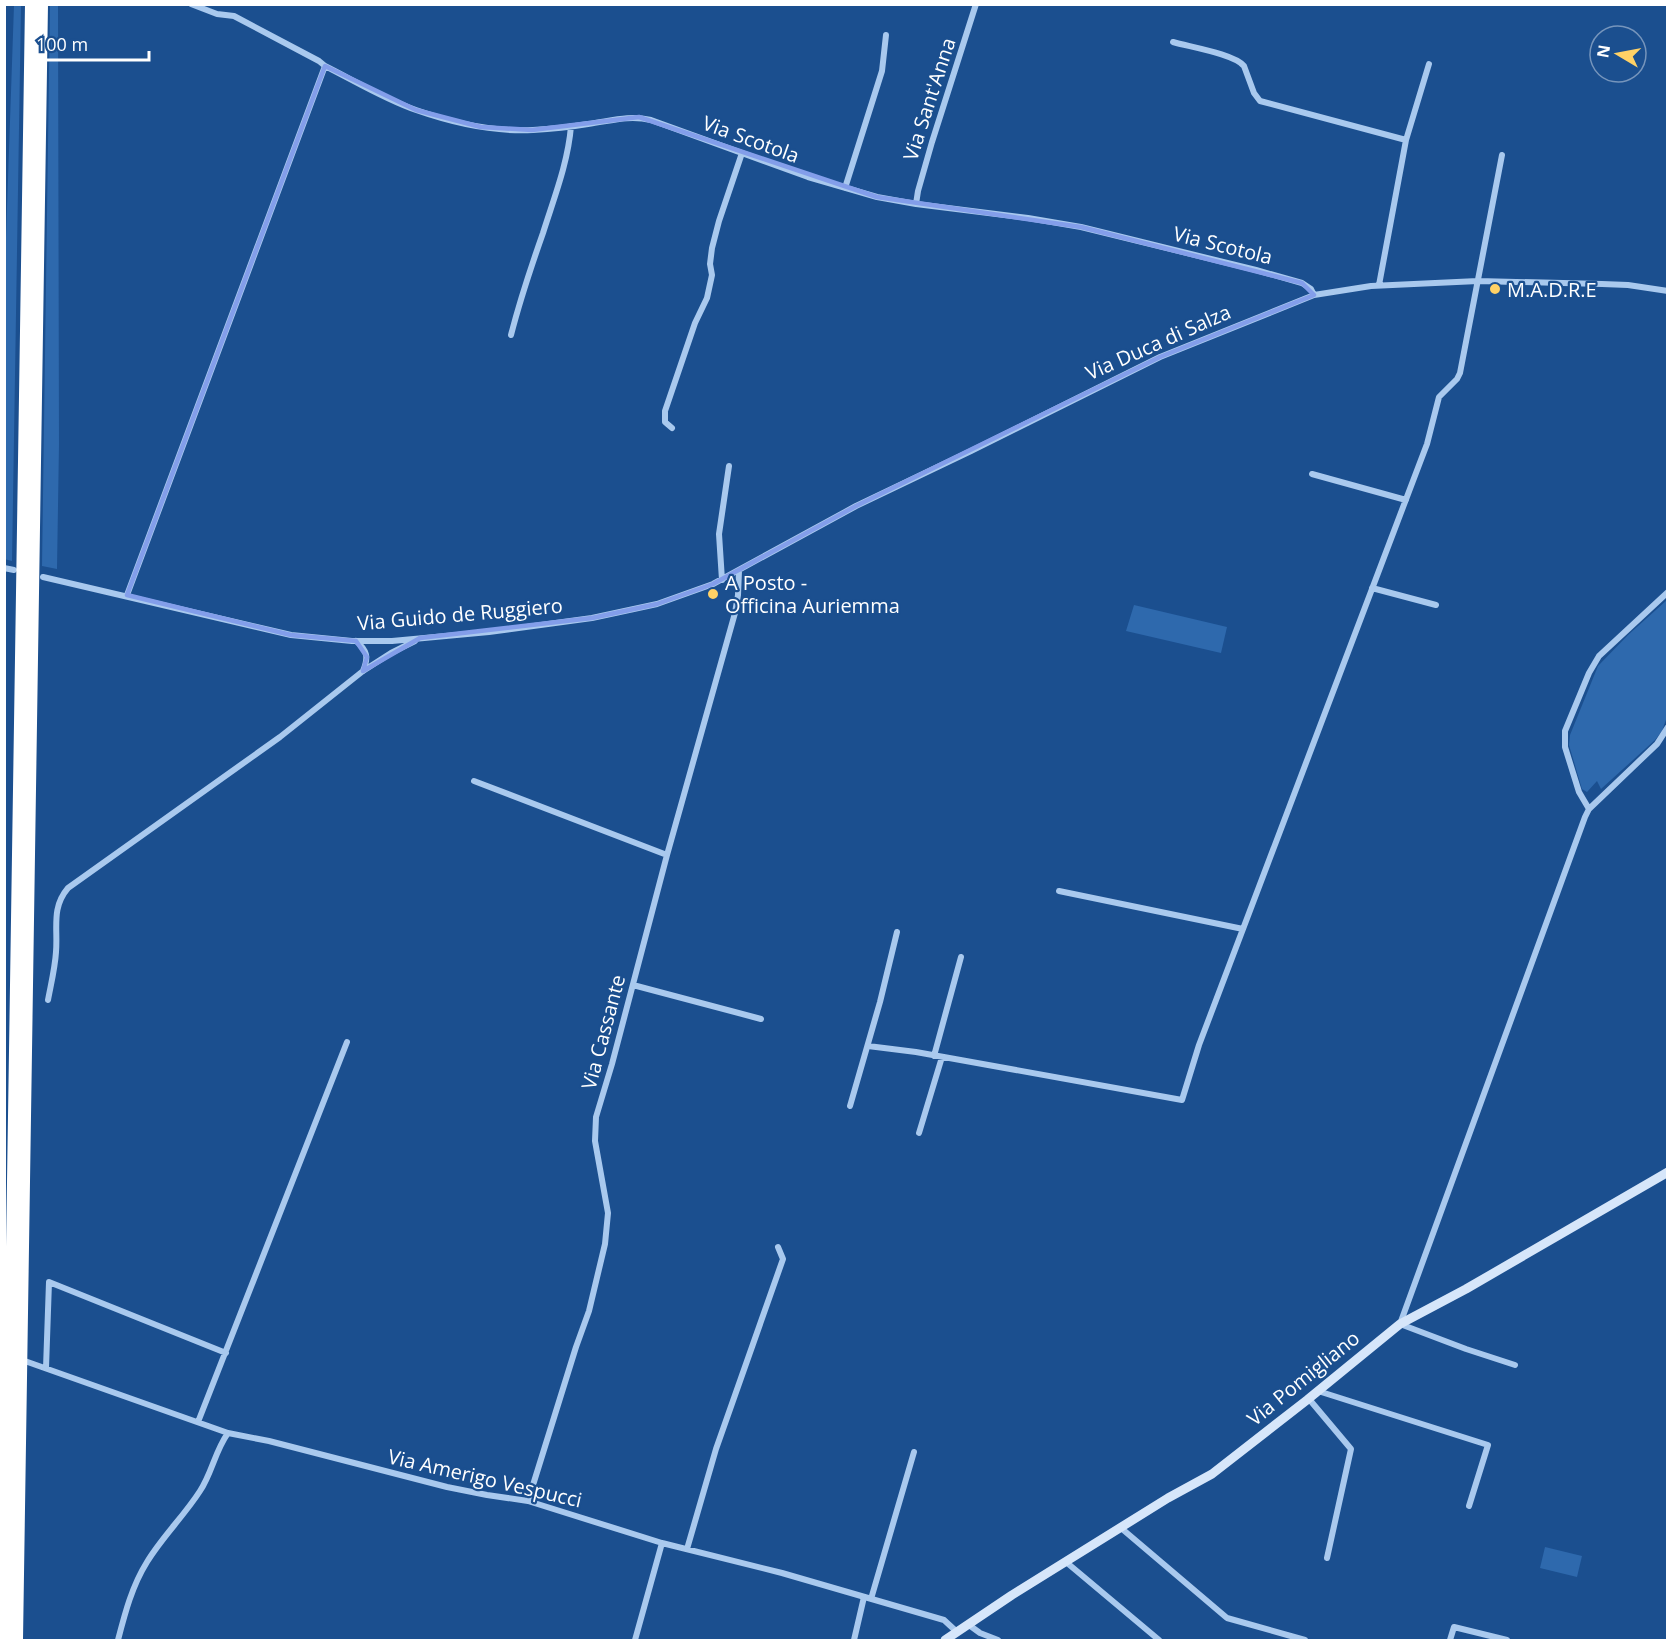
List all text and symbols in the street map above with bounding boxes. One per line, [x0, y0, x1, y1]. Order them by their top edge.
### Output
scale bar [27, 24, 148, 62]
north arrow [1588, 24, 1648, 84]
text: 100 m [36, 32, 88, 56]
street label: Via Sant'Anna [896, 34, 962, 164]
text: N [1591, 43, 1615, 60]
street label: Via Scotola [699, 109, 803, 169]
street label: Via Scotola [1171, 220, 1275, 270]
place label: M.A.D.R.E [1507, 276, 1597, 303]
marker: M.A.D.R.E [1488, 282, 1502, 296]
street label: Via Duca di Salza [1081, 298, 1235, 386]
place label: A Posto - Officina Auriemma [725, 569, 900, 619]
marker: A Posto - Officina Auriemma [706, 587, 720, 601]
street label: Via Guido de Ruggiero [356, 592, 564, 636]
street label: Via Cassante [575, 972, 631, 1092]
street label: Via Pomigliano [1241, 1324, 1365, 1432]
street label: Via Amerigo Vespucci [385, 1443, 585, 1513]

